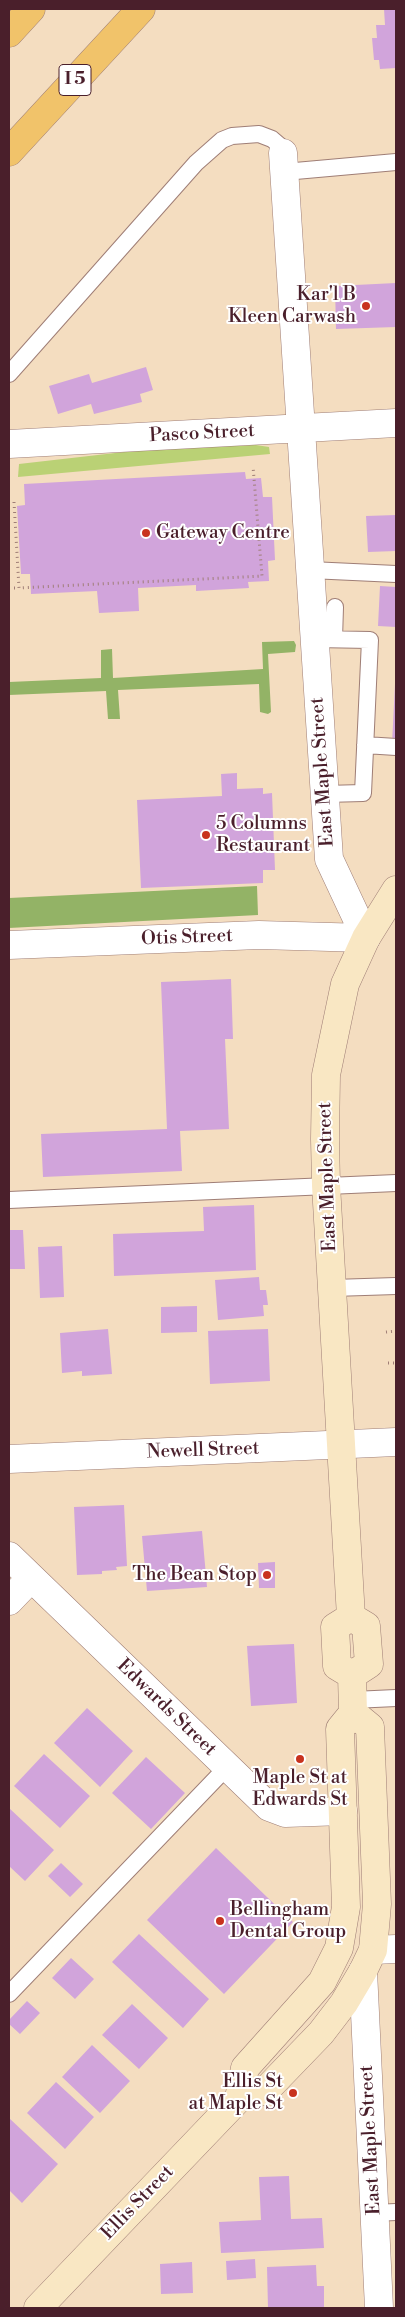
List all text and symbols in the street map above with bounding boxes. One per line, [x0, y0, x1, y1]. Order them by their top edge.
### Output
road number: I 5 [59, 64, 91, 96]
place label: Kar'l B Kleen Carwash [228, 284, 356, 328]
marker: Kar'l B Kleen Carwash [360, 300, 372, 312]
street label: Pasco Street [149, 420, 255, 448]
place label: Gateway Centre [156, 522, 290, 544]
marker: Gateway Centre [140, 527, 152, 539]
street label: East Maple Street [306, 696, 340, 848]
place label: 5 Columns Restaurant [216, 813, 310, 857]
marker: 5 Columns Restaurant [200, 829, 212, 841]
street label: Otis Street [141, 925, 233, 951]
street label: East Maple Street [314, 1102, 342, 1252]
street label: Newell Street [146, 1438, 260, 1464]
place label: The Bean Stop [132, 1564, 257, 1586]
marker: The Bean Stop [261, 1569, 273, 1581]
street label: Edwards Street [111, 1655, 221, 1761]
marker: Maple St at Edwards St [294, 1753, 306, 1765]
place label: Maple St at Edwards St [252, 1767, 348, 1811]
place label: Bellingham Dental Group [230, 1899, 346, 1943]
marker: Bellingham Dental Group [214, 1915, 226, 1927]
street label: East Maple Street [356, 2065, 386, 2215]
place label: Ellis St at Maple St [189, 2071, 283, 2115]
marker: Ellis St at Maple St [287, 2087, 299, 2099]
street label: Ellis Street [97, 2161, 179, 2245]

